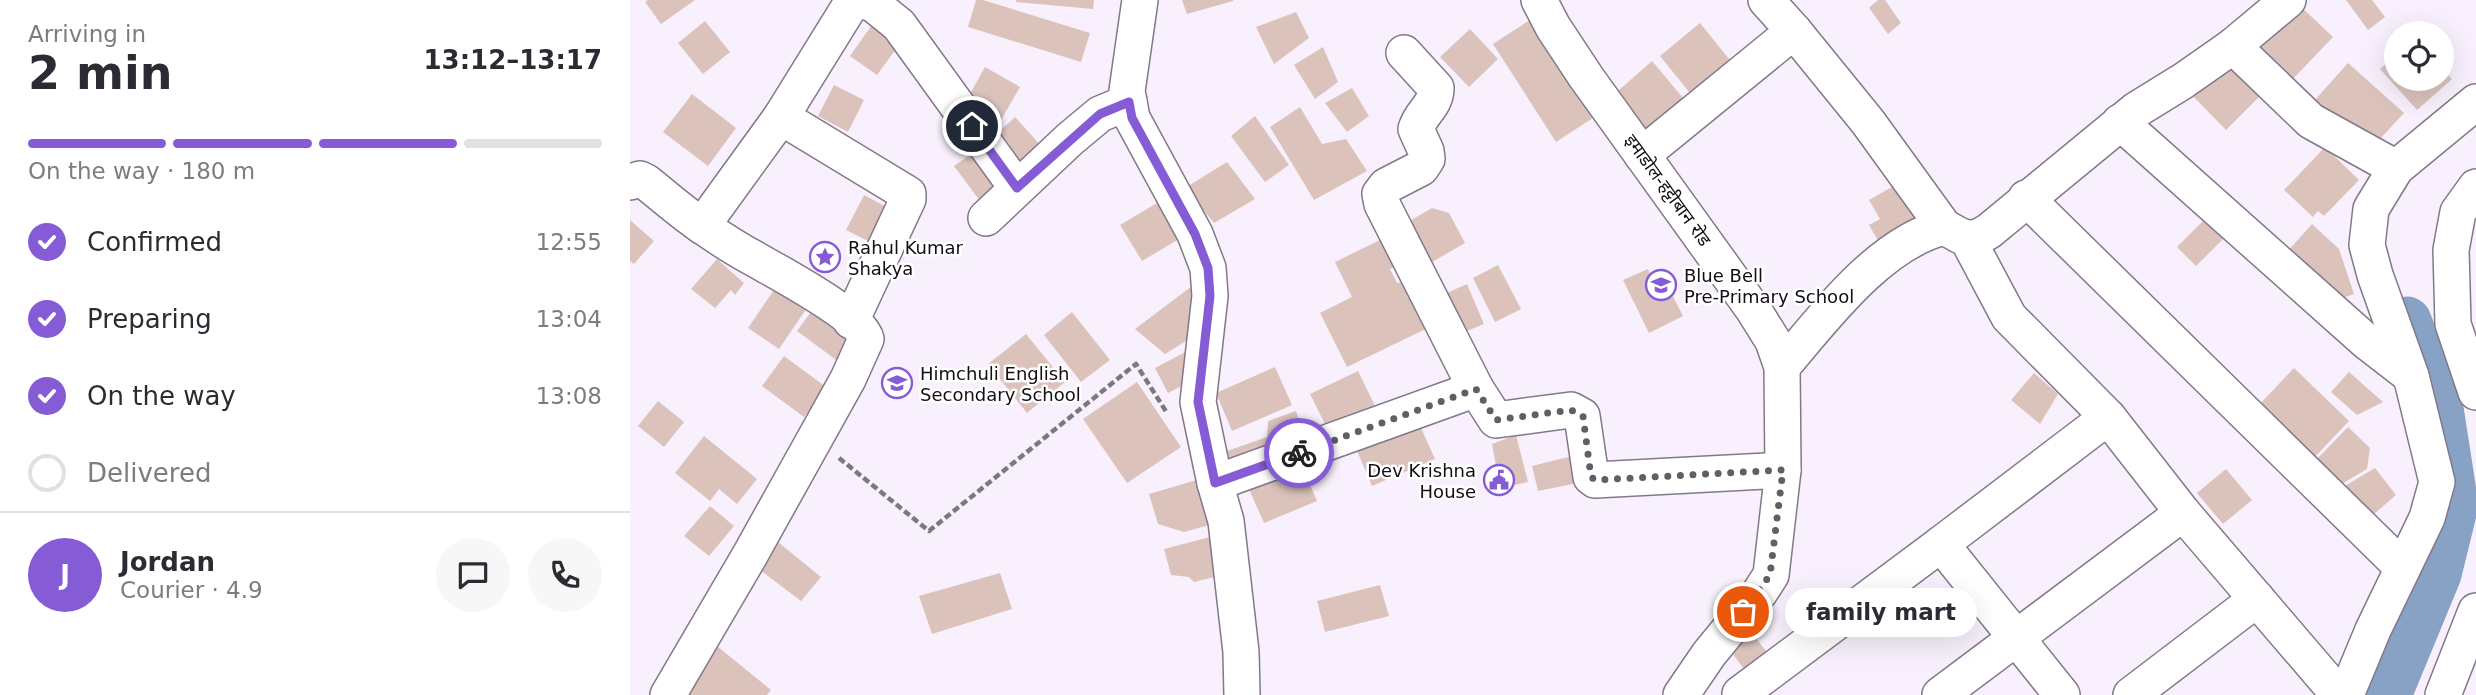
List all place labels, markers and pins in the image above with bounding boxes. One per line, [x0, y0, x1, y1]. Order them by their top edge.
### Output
pin [942, 96, 1002, 156]
place label: Rahul Kumar Shakya [848, 237, 964, 279]
place icon: Rahul Kumar Shakya [808, 240, 842, 274]
place label: Blue Bell Pre-Primary School [1684, 265, 1854, 307]
school or university icon: Blue Bell Pre-Primary School [1644, 268, 1678, 302]
place label: Himchuli English Secondary School [920, 363, 1081, 405]
school or university icon: Himchuli English Secondary School [880, 366, 914, 400]
place label: Dev Krishna House [1367, 460, 1476, 502]
public building icon: Dev Krishna House [1482, 463, 1516, 497]
pin [1713, 582, 1773, 642]
callout: family mart [1785, 588, 1978, 636]

